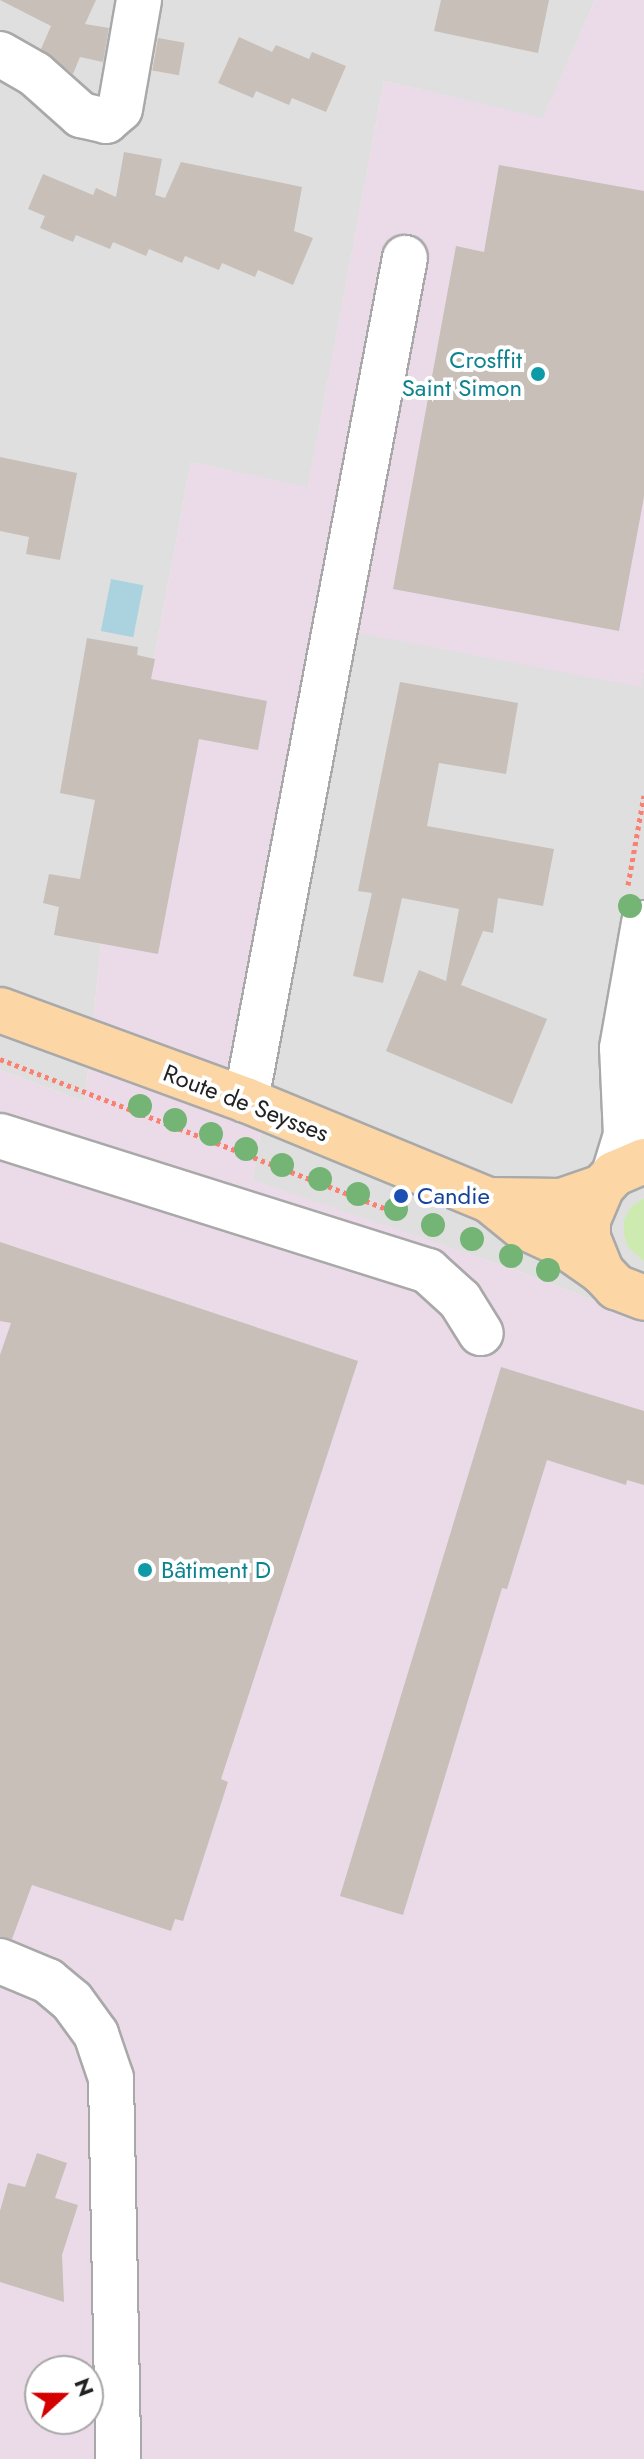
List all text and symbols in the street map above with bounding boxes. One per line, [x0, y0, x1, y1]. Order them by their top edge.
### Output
place label: Crosffit Saint Simon [402, 346, 522, 402]
marker: Crosffit Saint Simon [529, 365, 547, 383]
street label: Route de Seysses [159, 1058, 333, 1148]
place label: Candie [417, 1182, 490, 1210]
marker: Candie [392, 1187, 410, 1205]
place label: Bâtiment D [161, 1556, 271, 1584]
marker: Bâtiment D [136, 1561, 154, 1579]
north arrow [24, 2355, 104, 2435]
text: N [66, 2373, 103, 2401]

